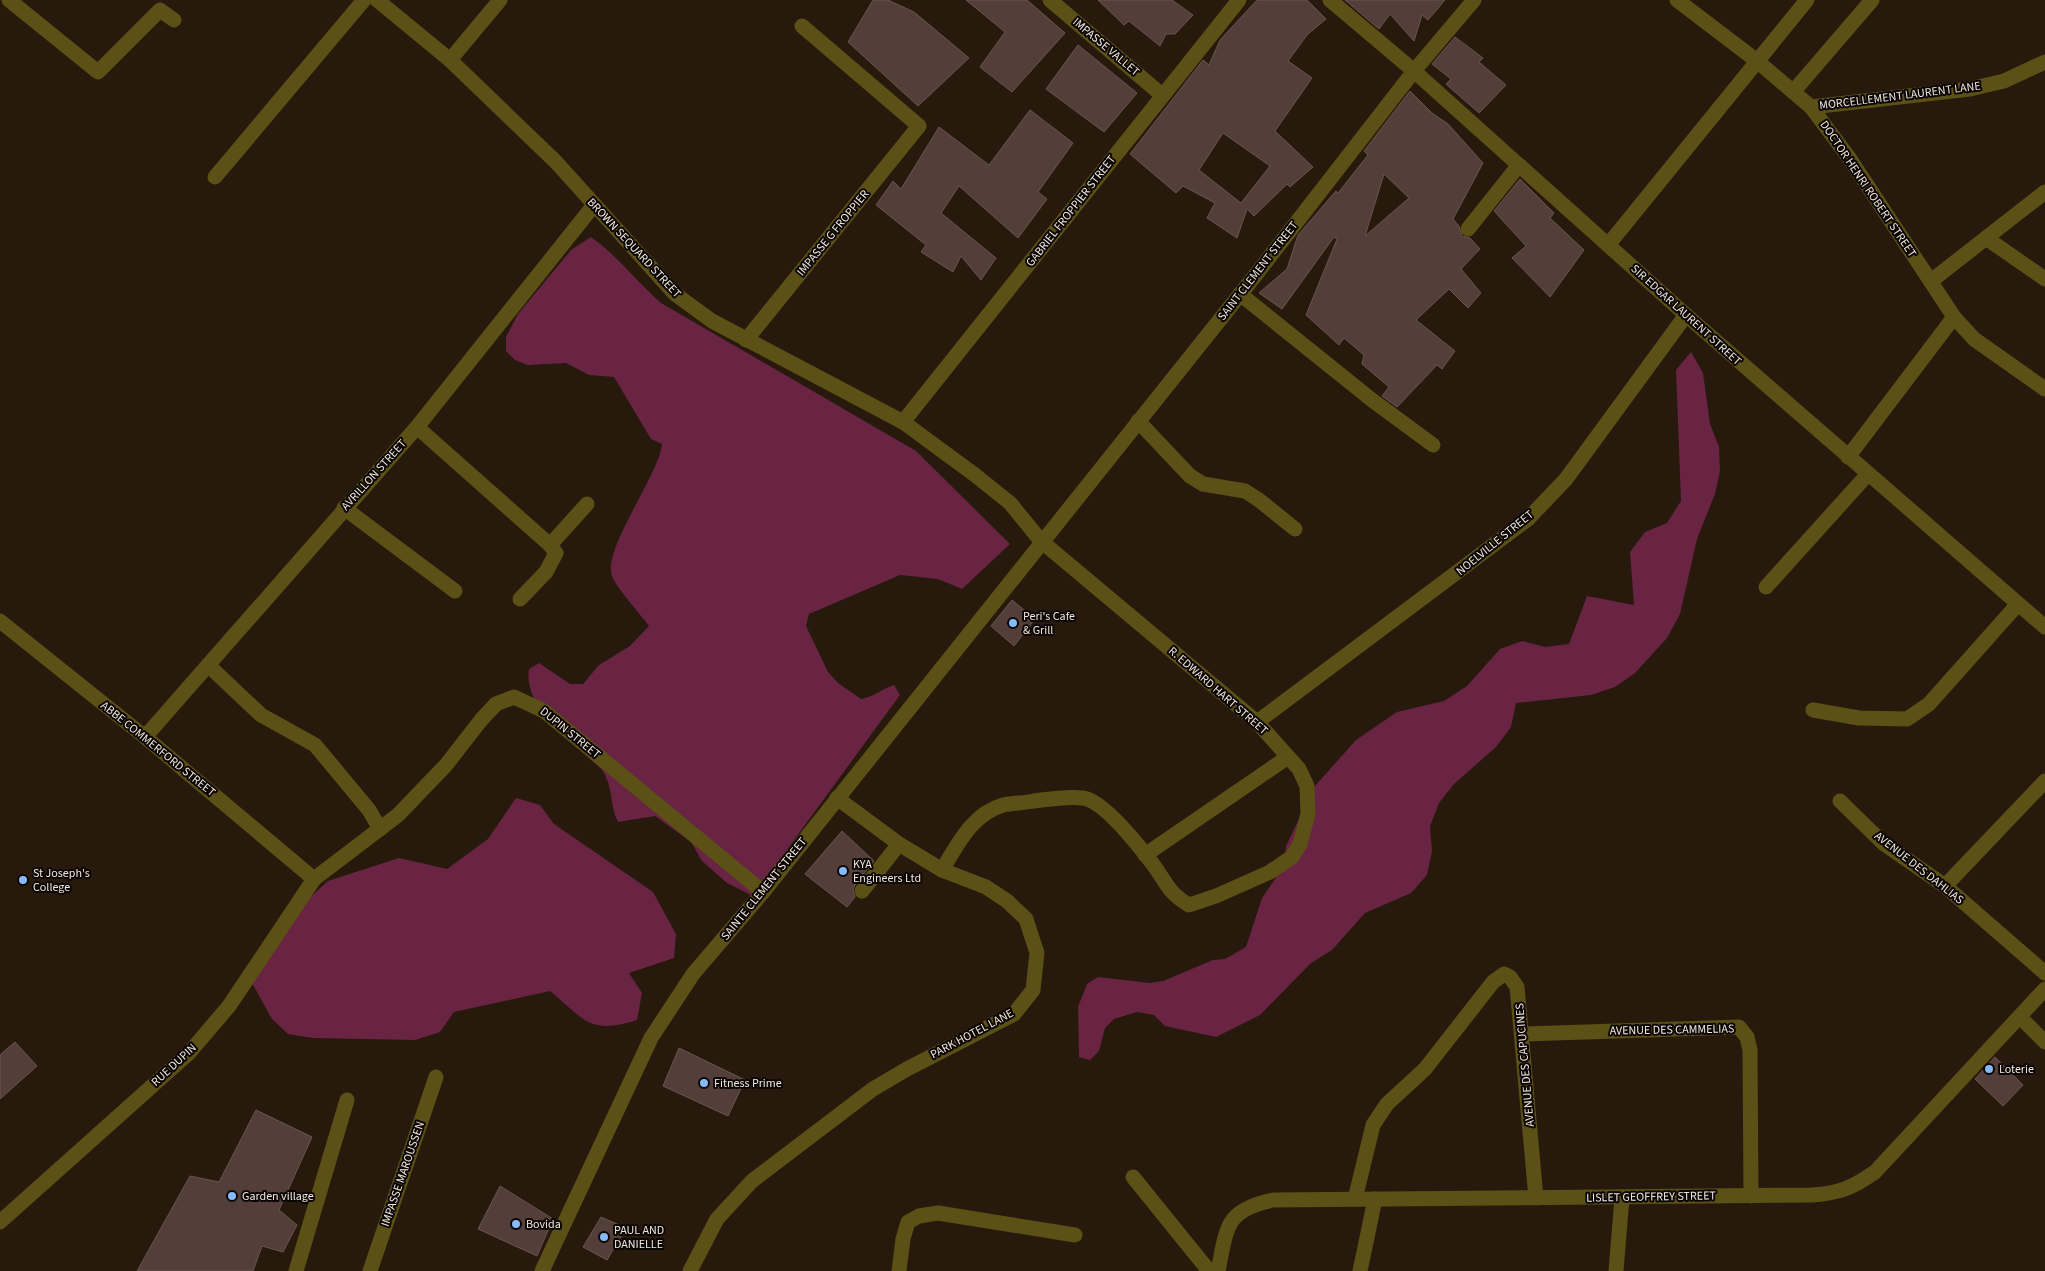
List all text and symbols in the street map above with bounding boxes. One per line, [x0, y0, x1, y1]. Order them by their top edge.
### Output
street label: IMPASSE VALLET [1069, 14, 1144, 81]
street label: MORCELLEMENT LAURENT LANE [1818, 78, 1982, 114]
street label: DOCTOR HENRI ROBERT STREET [1816, 117, 1921, 261]
street label: GABRIEL FROPPIER STREET [1022, 151, 1120, 270]
street label: IMPASSE G FROPPIER [793, 186, 873, 280]
street label: BROWN SEQUARD STREET [583, 194, 685, 302]
street label: SAINT CLEMENT STREET [1214, 217, 1303, 324]
street label: SIR EDGAR LAURENT STREET [1627, 261, 1746, 370]
street label: AVRILLON STREET [337, 435, 411, 514]
street label: NOELVILLE STREET [1453, 506, 1538, 580]
place label: Peri's Cafe & Grill [1023, 608, 1075, 639]
marker: Peri's Cafe & Grill [1007, 617, 1019, 629]
street label: R. EDWARD HART STREET [1165, 643, 1272, 739]
street label: ABBE COMMERFORD STREET [97, 697, 219, 801]
street label: DUPIN STREET [536, 703, 604, 763]
street label: AVENUE DES DAHLIAS [1871, 828, 1967, 908]
street label: SAINTE CLEMENT STREET [717, 833, 811, 944]
place label: KYA Engineers Ltd [853, 856, 921, 887]
place label: St Joseph's College [33, 865, 90, 896]
marker: KYA Engineers Ltd [837, 865, 849, 877]
marker: St Joseph's College [17, 874, 29, 886]
street label: AVENUE DES CAPUCINES [1511, 1002, 1539, 1128]
street label: PARK HOTEL LANE [927, 1005, 1017, 1063]
street label: AVENUE DES CAMMELIAS [1610, 1020, 1734, 1040]
street label: RUE DUPIN [148, 1040, 200, 1090]
place label: Loterie [1999, 1061, 2034, 1078]
marker: Loterie [1983, 1063, 1995, 1075]
place label: Fitness Prime [714, 1075, 782, 1092]
marker: Fitness Prime [698, 1077, 710, 1089]
street label: IMPASSE MAROUSSEN [377, 1119, 429, 1229]
street label: LISLET GEOFFREY STREET [1586, 1187, 1717, 1207]
place label: Garden village [242, 1188, 314, 1205]
marker: Garden village [226, 1190, 238, 1202]
place label: Bovida [526, 1216, 561, 1233]
marker: Bovida [510, 1218, 522, 1230]
place label: PAUL AND DANIELLE [614, 1222, 664, 1253]
marker: PAUL AND DANIELLE [598, 1231, 610, 1243]

